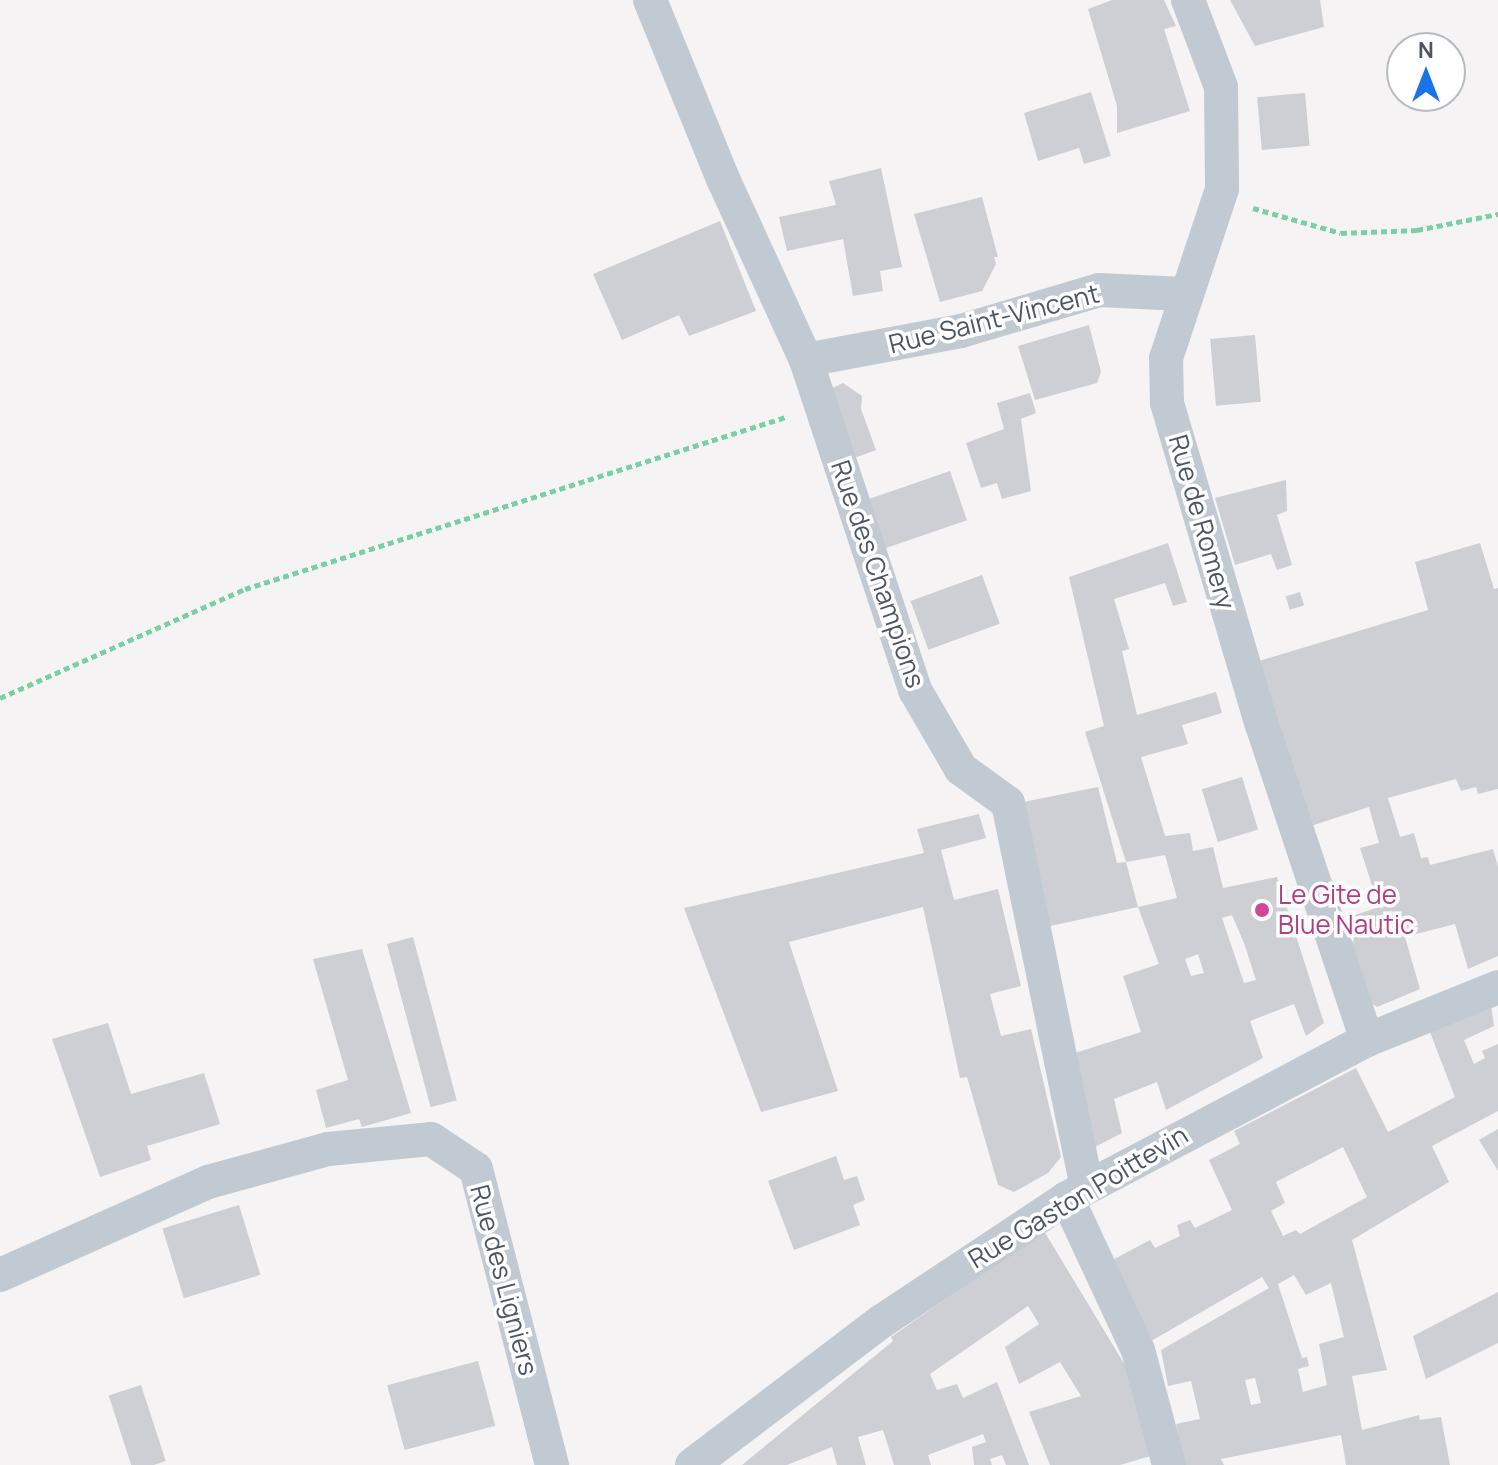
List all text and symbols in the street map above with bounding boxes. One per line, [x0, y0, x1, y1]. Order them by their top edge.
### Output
north arrow [1386, 32, 1466, 112]
text: N [1418, 35, 1434, 65]
street label: Rue Saint-Vincent [886, 278, 1102, 360]
street label: Rue de Romery [1162, 431, 1242, 613]
street label: Rue des Champions [824, 456, 932, 692]
place label: Le Gite de Blue Nautic [1278, 879, 1414, 940]
marker: Le Gite de Blue Nautic [1253, 901, 1271, 919]
street label: Rue Gaston Poittevin [963, 1119, 1193, 1275]
street label: Rue des Ligniers [464, 1181, 544, 1379]

